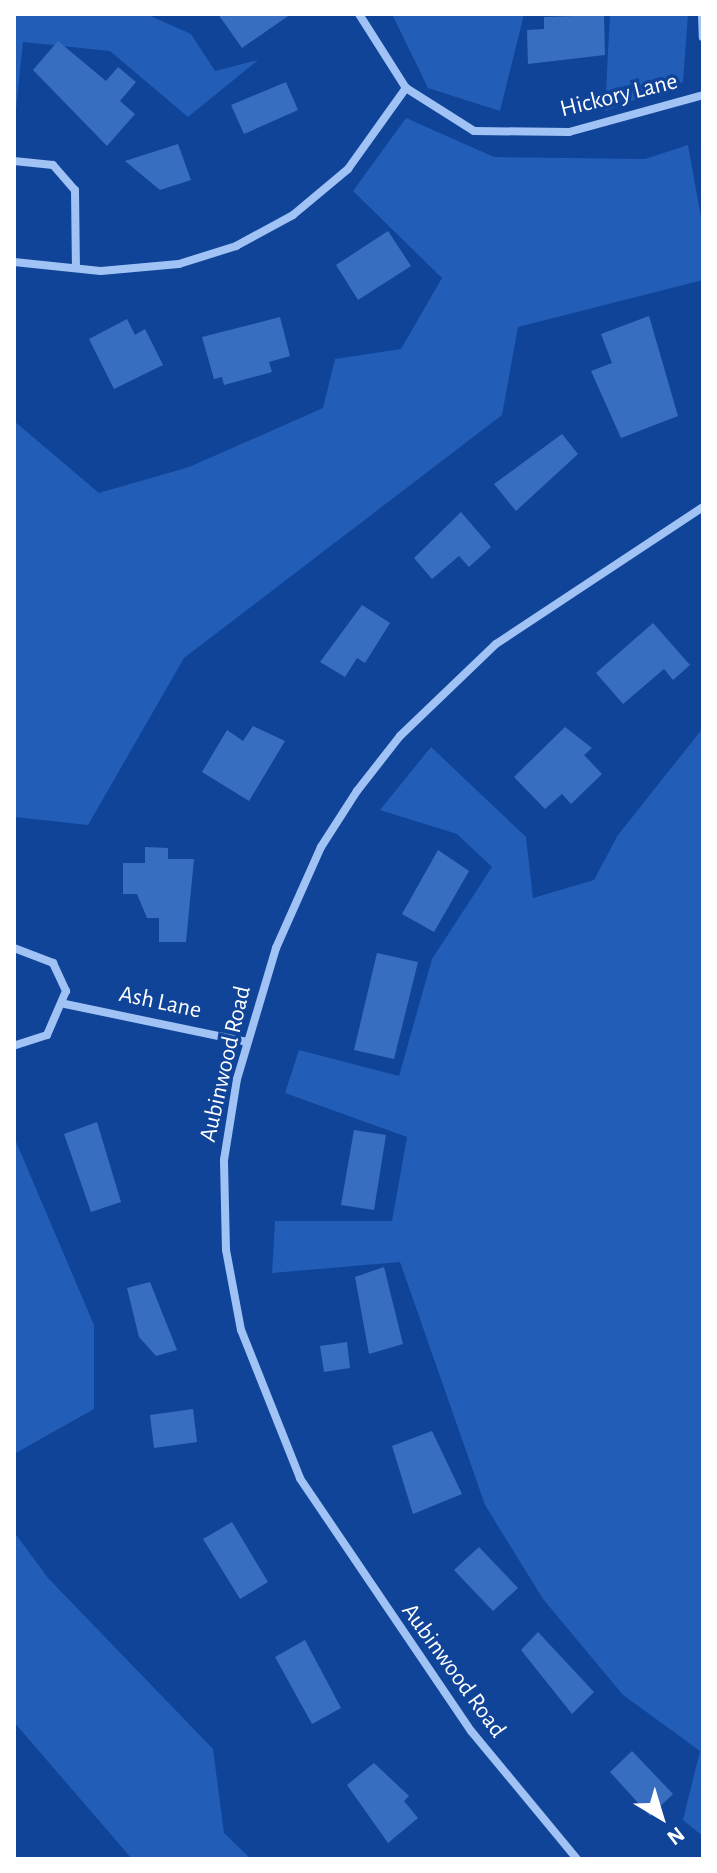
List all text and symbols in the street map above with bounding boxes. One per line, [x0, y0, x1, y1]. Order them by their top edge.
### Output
street label: Hickory Lane [557, 68, 681, 124]
street label: Ash Lane [116, 980, 204, 1026]
street label: Aubinwood Road [194, 983, 258, 1145]
street label: Aubinwood Road [395, 1598, 511, 1744]
north arrow [621, 1777, 701, 1857]
text: N [663, 1823, 689, 1849]

